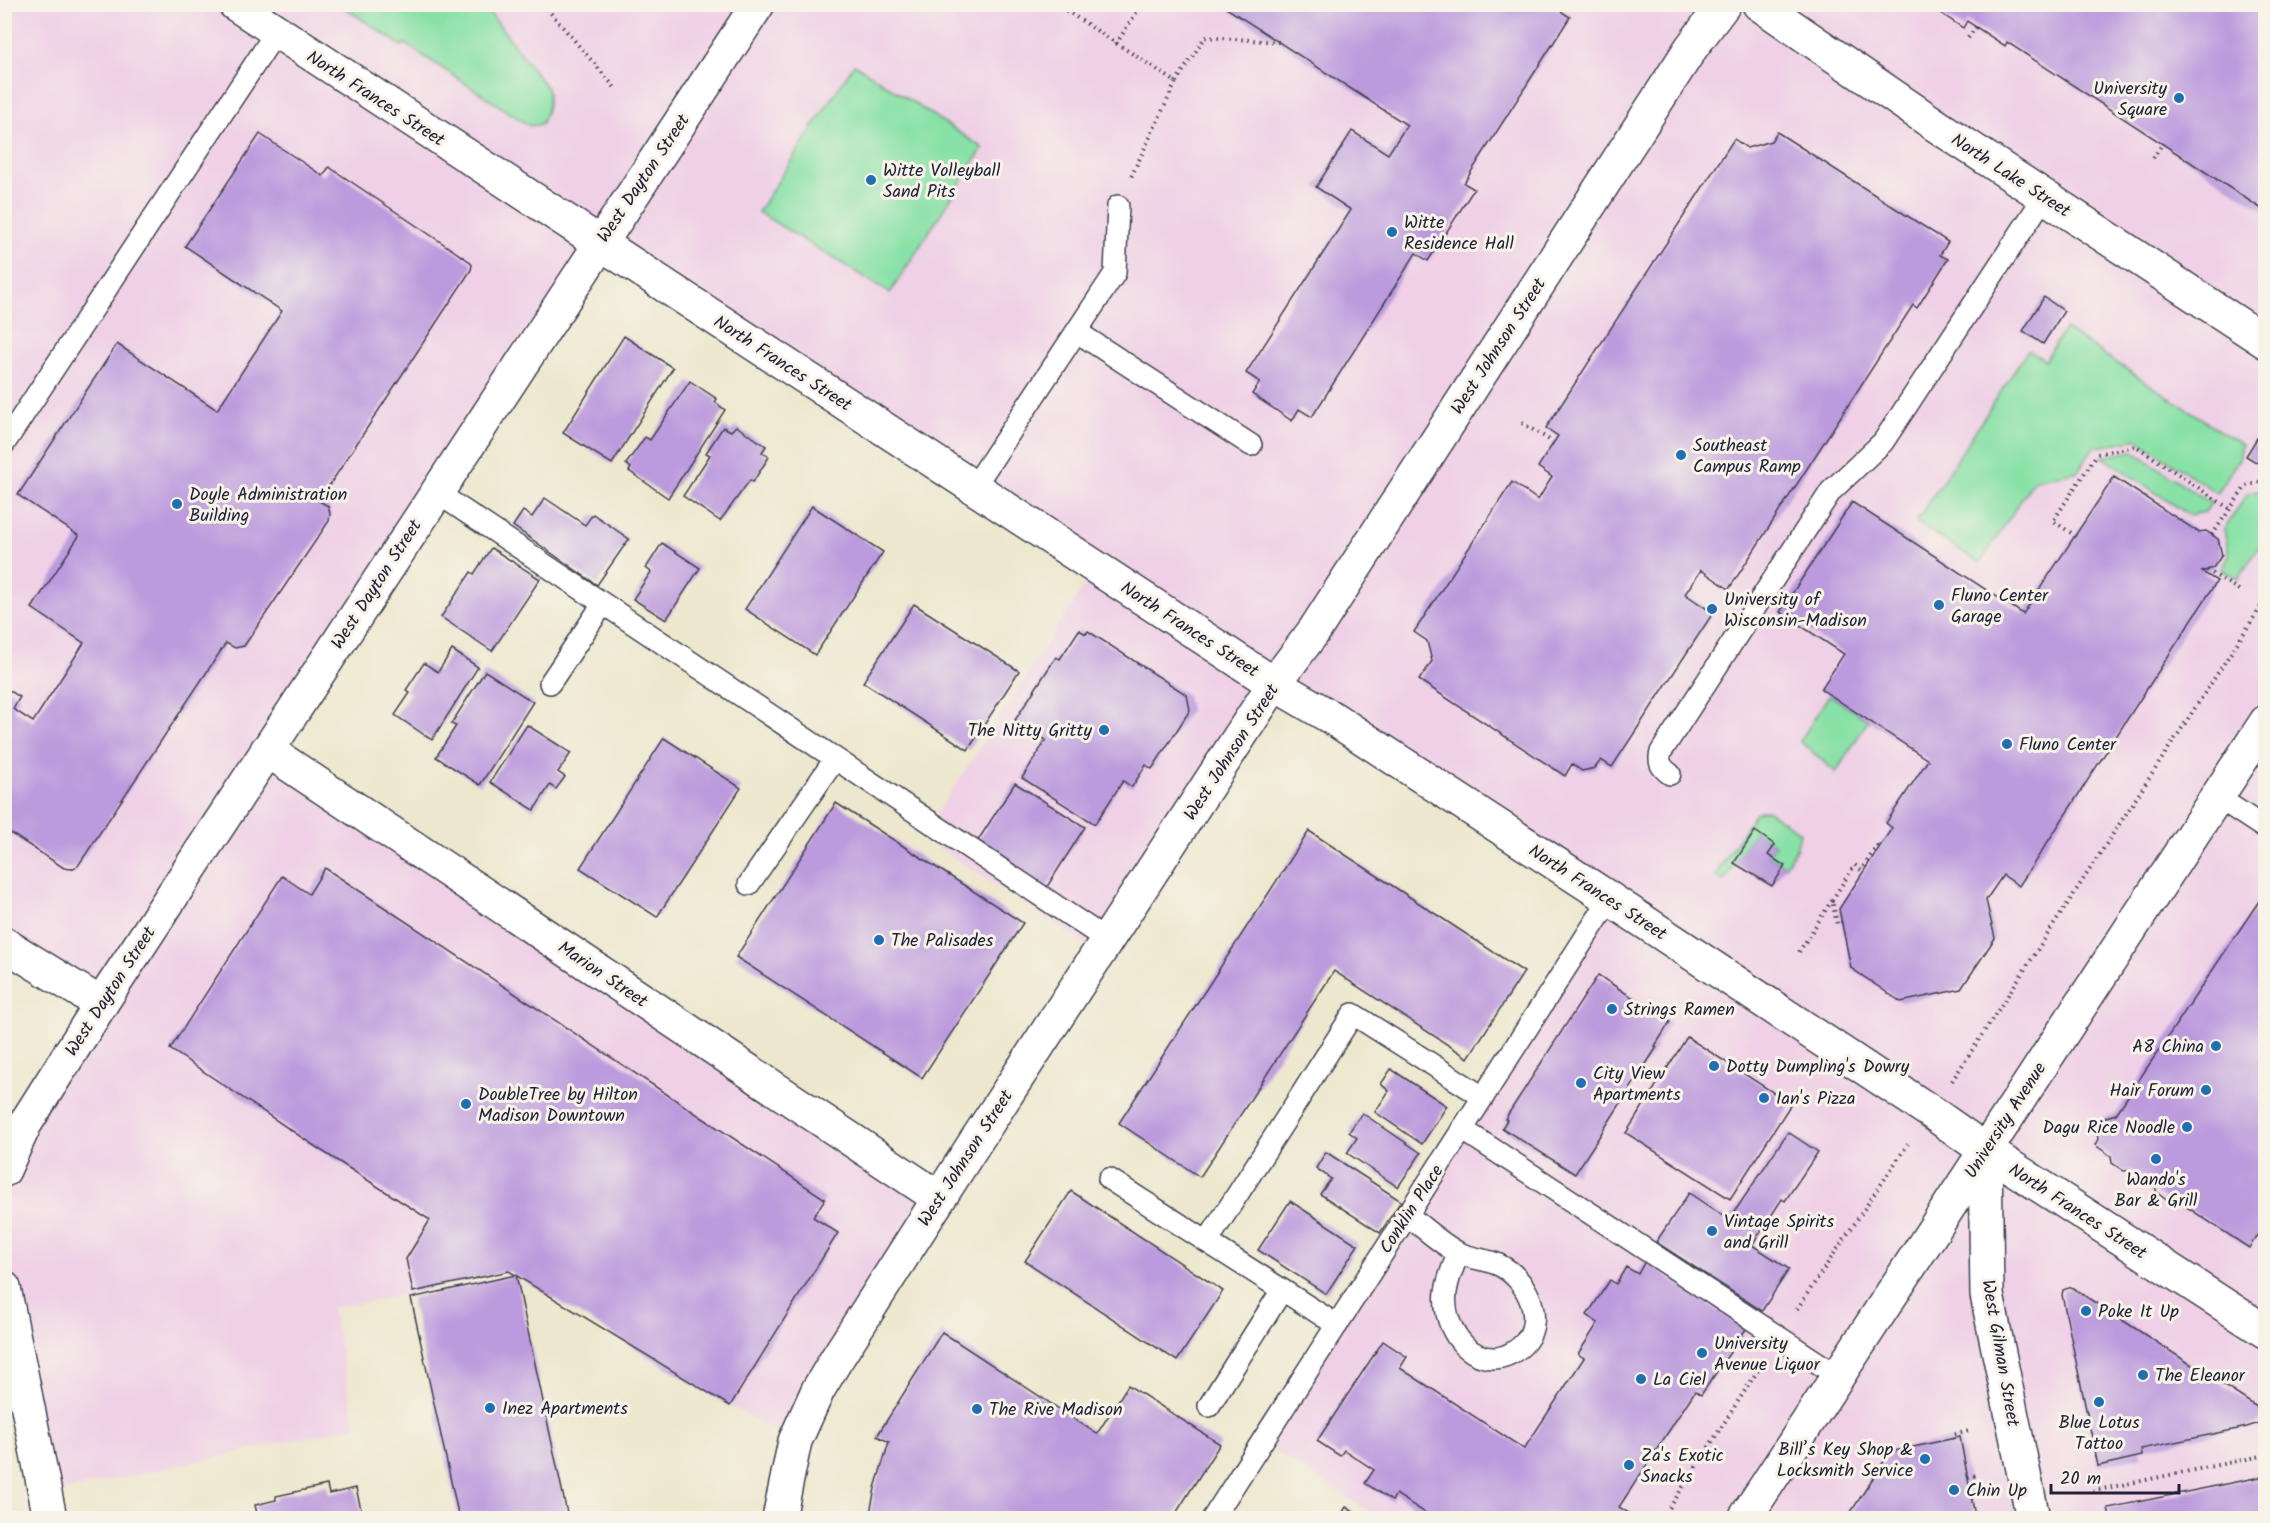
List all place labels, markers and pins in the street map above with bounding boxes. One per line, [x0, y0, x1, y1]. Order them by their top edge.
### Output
place label: University Square [2093, 75, 2168, 125]
marker: University Square [2172, 91, 2186, 105]
place label: Witte Volleyball Sand Pits [883, 157, 1001, 207]
marker: Witte Volleyball Sand Pits [864, 173, 878, 187]
place label: Witte Residence Hall [1404, 209, 1514, 259]
marker: Witte Residence Hall [1385, 225, 1399, 239]
place label: Southeast Campus Ramp [1693, 432, 1801, 482]
marker: Southeast Campus Ramp [1674, 448, 1688, 462]
place label: Doyle Administration Building [189, 481, 347, 531]
marker: Doyle Administration Building [170, 497, 184, 511]
place label: Fluno Center Garage [1951, 582, 2049, 632]
place label: University of Wisconsin-Madison [1724, 586, 1867, 636]
marker: Fluno Center Garage [1932, 598, 1946, 612]
marker: University of Wisconsin-Madison [1705, 602, 1719, 616]
place label: The Nitty Gritty [968, 717, 1093, 746]
marker: The Nitty Gritty [1097, 723, 1111, 737]
place label: Fluno Center [2019, 731, 2117, 760]
marker: Fluno Center [2000, 737, 2014, 751]
place label: The Palisades [891, 927, 994, 956]
marker: The Palisades [872, 933, 886, 947]
place label: Strings Ramen [1624, 996, 1735, 1025]
marker: Strings Ramen [1605, 1002, 1619, 1016]
place label: A8 China [2132, 1033, 2204, 1062]
marker: A8 China [2209, 1039, 2223, 1053]
place label: Dotty Dumpling's Dowry [1726, 1053, 1910, 1082]
marker: Dotty Dumpling's Dowry [1707, 1059, 1721, 1073]
place label: City View Apartments [1593, 1060, 1681, 1110]
marker: City View Apartments [1574, 1076, 1588, 1090]
place label: Hair Forum [2110, 1077, 2194, 1106]
place label: DoubleTree by Hilton Madison Downtown [478, 1081, 638, 1131]
marker: Hair Forum [2199, 1083, 2213, 1097]
place label: Ian's Pizza [1776, 1085, 1855, 1114]
marker: Ian's Pizza [1757, 1091, 1771, 1105]
marker: DoubleTree by Hilton Madison Downtown [459, 1097, 473, 1111]
place label: Dagu Rice Noodle [2042, 1114, 2175, 1143]
marker: Dagu Rice Noodle [2180, 1120, 2194, 1134]
marker: Wando's Bar & Grill [2149, 1152, 2163, 1166]
place label: Wando's Bar & Grill [2114, 1166, 2198, 1216]
place label: Vintage Spirits and Grill [1724, 1208, 1834, 1258]
marker: Vintage Spirits and Grill [1705, 1224, 1719, 1238]
place label: Poke It Up [2098, 1298, 2179, 1327]
marker: Poke It Up [2079, 1304, 2093, 1318]
place label: University Avenue Liquor [1714, 1330, 1821, 1380]
marker: University Avenue Liquor [1695, 1346, 1709, 1360]
place label: The Eleanor [2155, 1362, 2246, 1391]
place label: La Ciel [1653, 1366, 1707, 1395]
marker: The Eleanor [2136, 1368, 2150, 1382]
marker: La Ciel [1634, 1372, 1648, 1386]
place label: Inez Apartments [502, 1395, 628, 1424]
marker: Blue Lotus Tattoo [2092, 1395, 2106, 1409]
place label: The Rive Madison [989, 1396, 1123, 1425]
marker: Inez Apartments [483, 1401, 497, 1415]
marker: The Rive Madison [970, 1402, 984, 1416]
place label: Blue Lotus Tattoo [2058, 1409, 2140, 1459]
place label: Bill’s Key Shop & Locksmith Service [1777, 1436, 1913, 1486]
place label: Za's Exotic Snacks [1641, 1442, 1724, 1492]
marker: Bill’s Key Shop & Locksmith Service [1918, 1452, 1932, 1466]
marker: Za's Exotic Snacks [1622, 1458, 1636, 1472]
place label: Chin Up [1966, 1477, 2027, 1506]
marker: Chin Up [1947, 1483, 1961, 1497]

